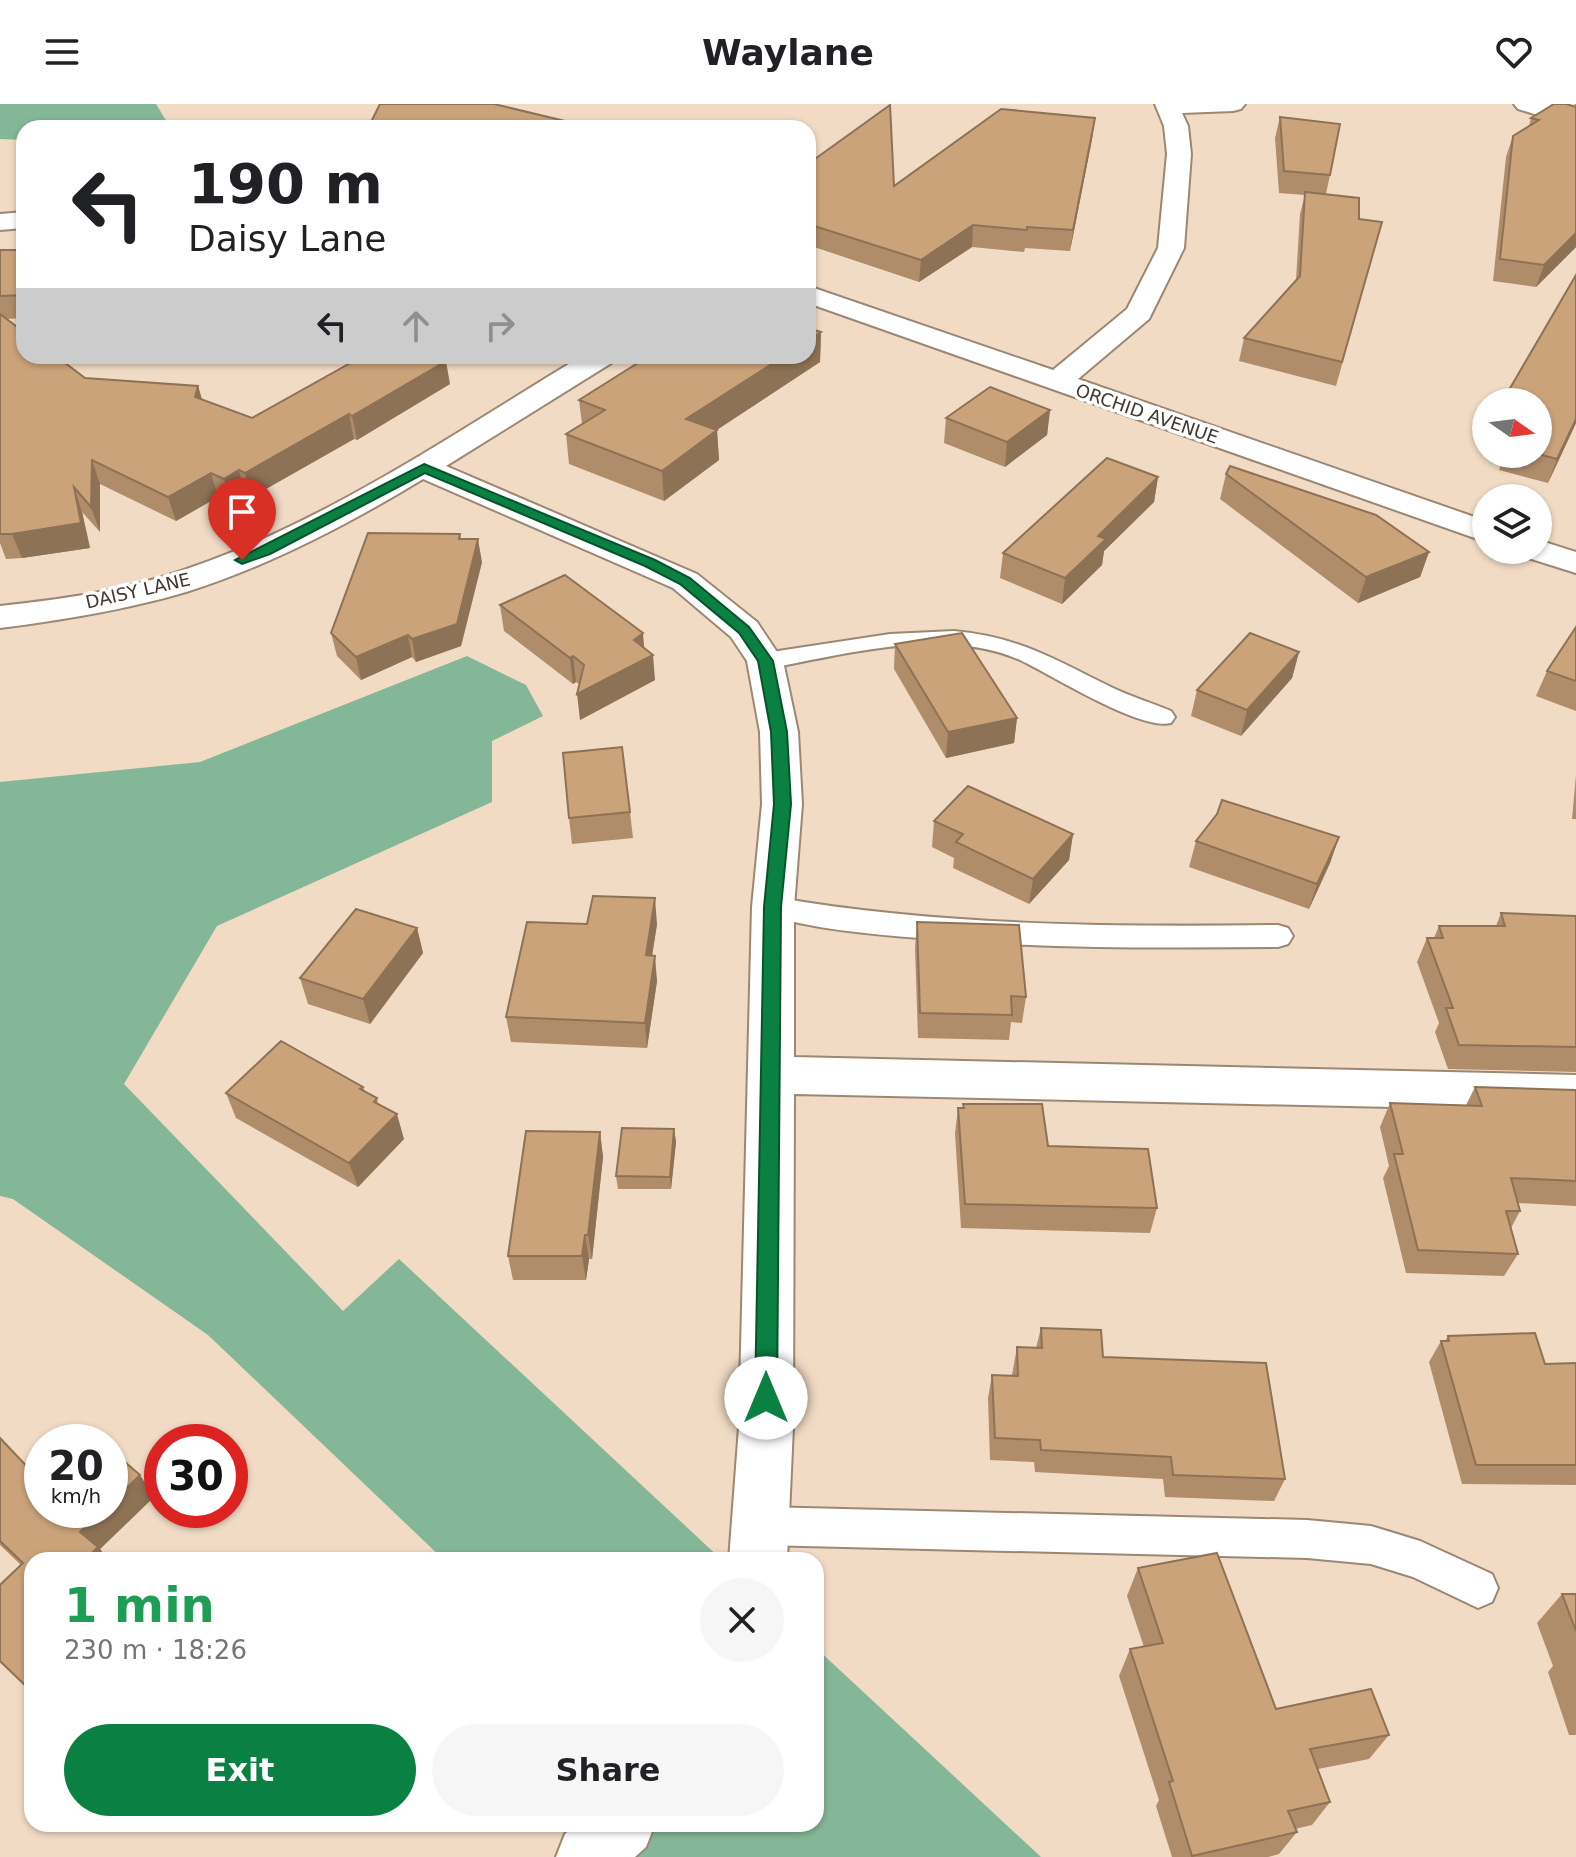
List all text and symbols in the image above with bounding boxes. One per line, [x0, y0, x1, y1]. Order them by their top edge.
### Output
icon: menu [40, 30, 84, 74]
icon: heart [1492, 30, 1536, 74]
text: Waylane [702, 32, 874, 73]
text: 190 m [188, 151, 383, 216]
icon: left [56, 152, 160, 256]
text: Daisy Lane [188, 218, 386, 259]
icon: left [310, 304, 354, 348]
icon: ahead [394, 304, 438, 348]
icon: right [478, 304, 522, 348]
street label: ORCHID AVENUE [1073, 379, 1221, 448]
north arrow [1472, 388, 1552, 468]
map controls [1472, 388, 1552, 564]
pin [208, 478, 276, 560]
button: layers [1472, 484, 1552, 564]
icon: arrive [220, 490, 264, 534]
street label: DAISY LANE [83, 568, 192, 613]
position arrow [724, 1356, 808, 1440]
speed limit sign: 30 [144, 1424, 248, 1528]
text: 20 [48, 1443, 104, 1489]
text: km/h [51, 1484, 101, 1508]
text: 1 min [64, 1577, 215, 1633]
button: close [700, 1578, 784, 1662]
text: 230 m · 18:26 [64, 1635, 247, 1665]
button: Exit [64, 1724, 416, 1816]
button: Share [432, 1724, 784, 1816]

